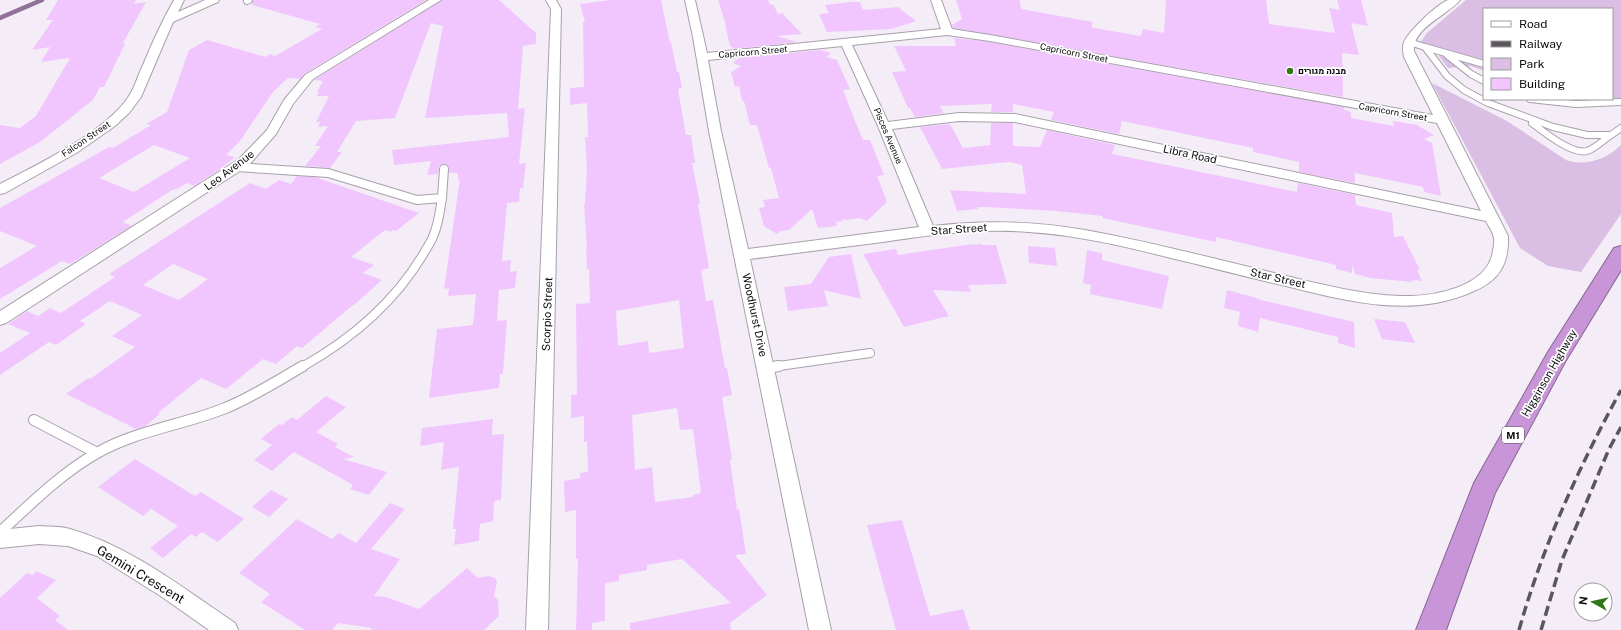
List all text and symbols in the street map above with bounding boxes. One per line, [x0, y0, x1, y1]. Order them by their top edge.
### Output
legend [1483, 8, 1613, 100]
text: Road [1519, 17, 1547, 31]
text: Railway [1519, 37, 1563, 51]
street label: Capricorn Street [1039, 40, 1110, 65]
street label: Capricorn Street [718, 43, 788, 60]
text: Park [1519, 57, 1545, 71]
place label: מבנה מגורים [1298, 65, 1346, 76]
marker: מבנה מגורים [1285, 66, 1295, 76]
text: Building [1519, 77, 1565, 91]
street label: Capricorn Street [1358, 100, 1429, 123]
street label: Pisces Avenue [872, 106, 905, 166]
street label: Falcon Street [59, 118, 113, 159]
street label: Libra Road [1162, 142, 1218, 166]
street label: Leo Avenue [202, 147, 256, 193]
street label: Star Street [930, 221, 988, 237]
street label: Star Street [1249, 266, 1307, 290]
street label: Woodhurst Drive [740, 272, 770, 358]
street label: Scorpio Street [540, 277, 554, 351]
street label: Higginson Highway [1519, 327, 1579, 419]
road number: M1 [1502, 427, 1524, 443]
street label: Gemini Crescent [94, 542, 187, 607]
north arrow [1573, 582, 1613, 622]
text: N [1577, 596, 1590, 606]

